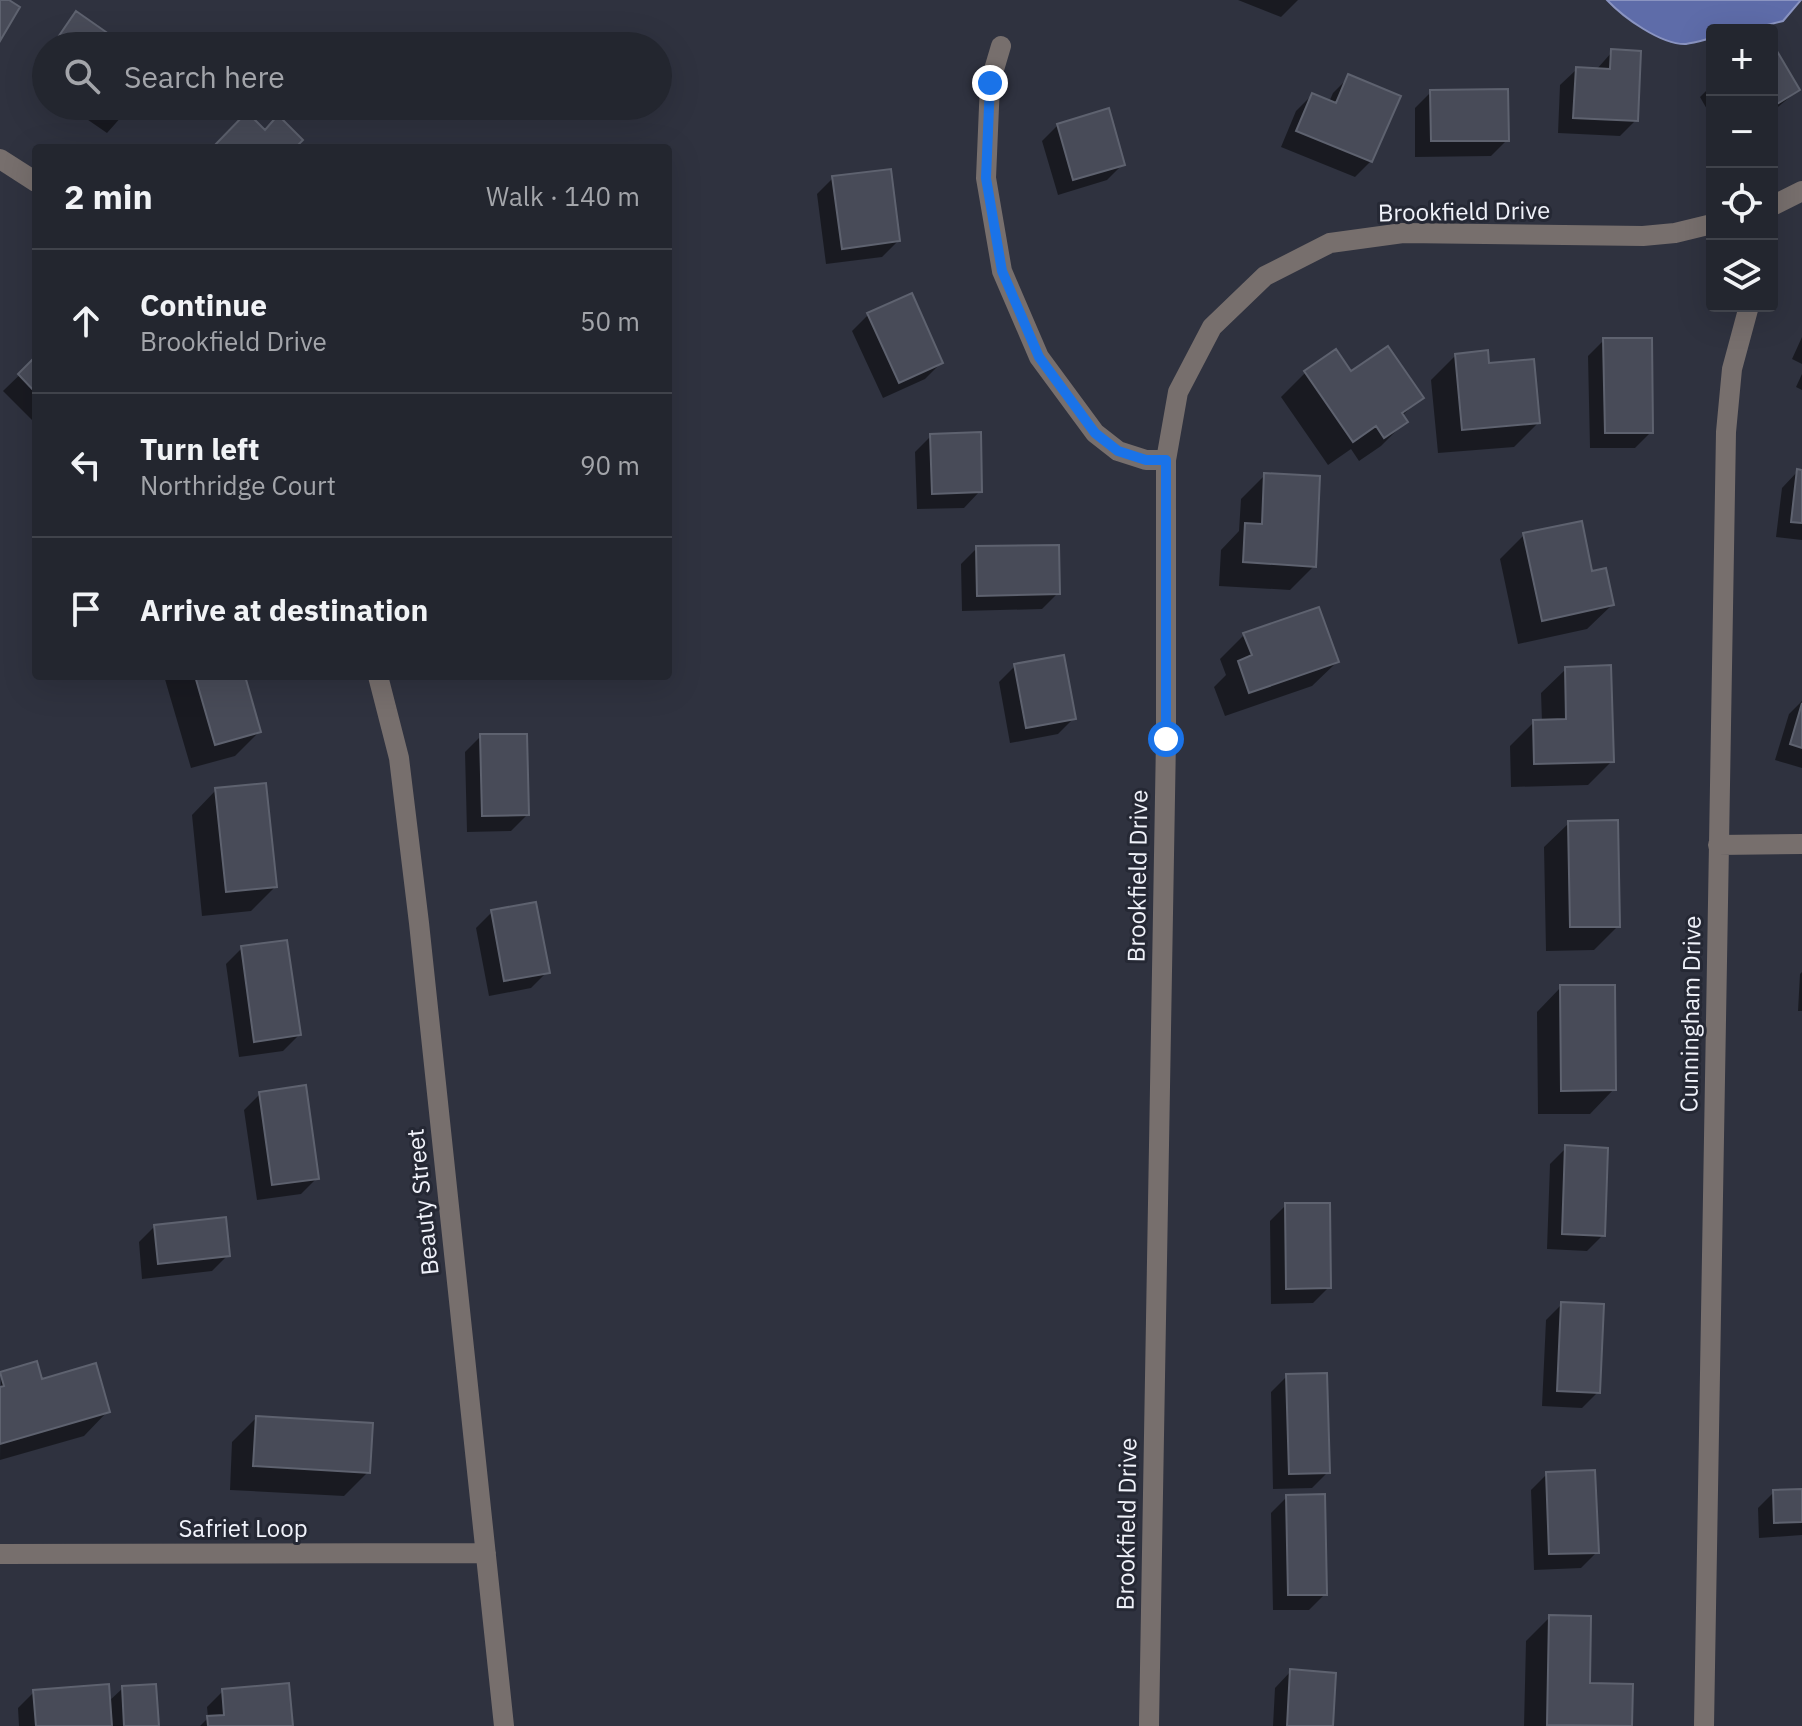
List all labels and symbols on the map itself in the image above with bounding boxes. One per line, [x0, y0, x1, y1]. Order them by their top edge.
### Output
route end [972, 65, 1008, 101]
street label: Brookfield Drive [1377, 193, 1551, 229]
route start [1148, 721, 1184, 757]
street label: Brookfield Drive [1119, 789, 1155, 963]
street label: Cunningham Drive [1672, 915, 1708, 1113]
street label: Beauty Street [398, 1127, 446, 1277]
street label: Brookfield Drive [1108, 1437, 1144, 1611]
street label: Safriet Loop [178, 1512, 308, 1544]

